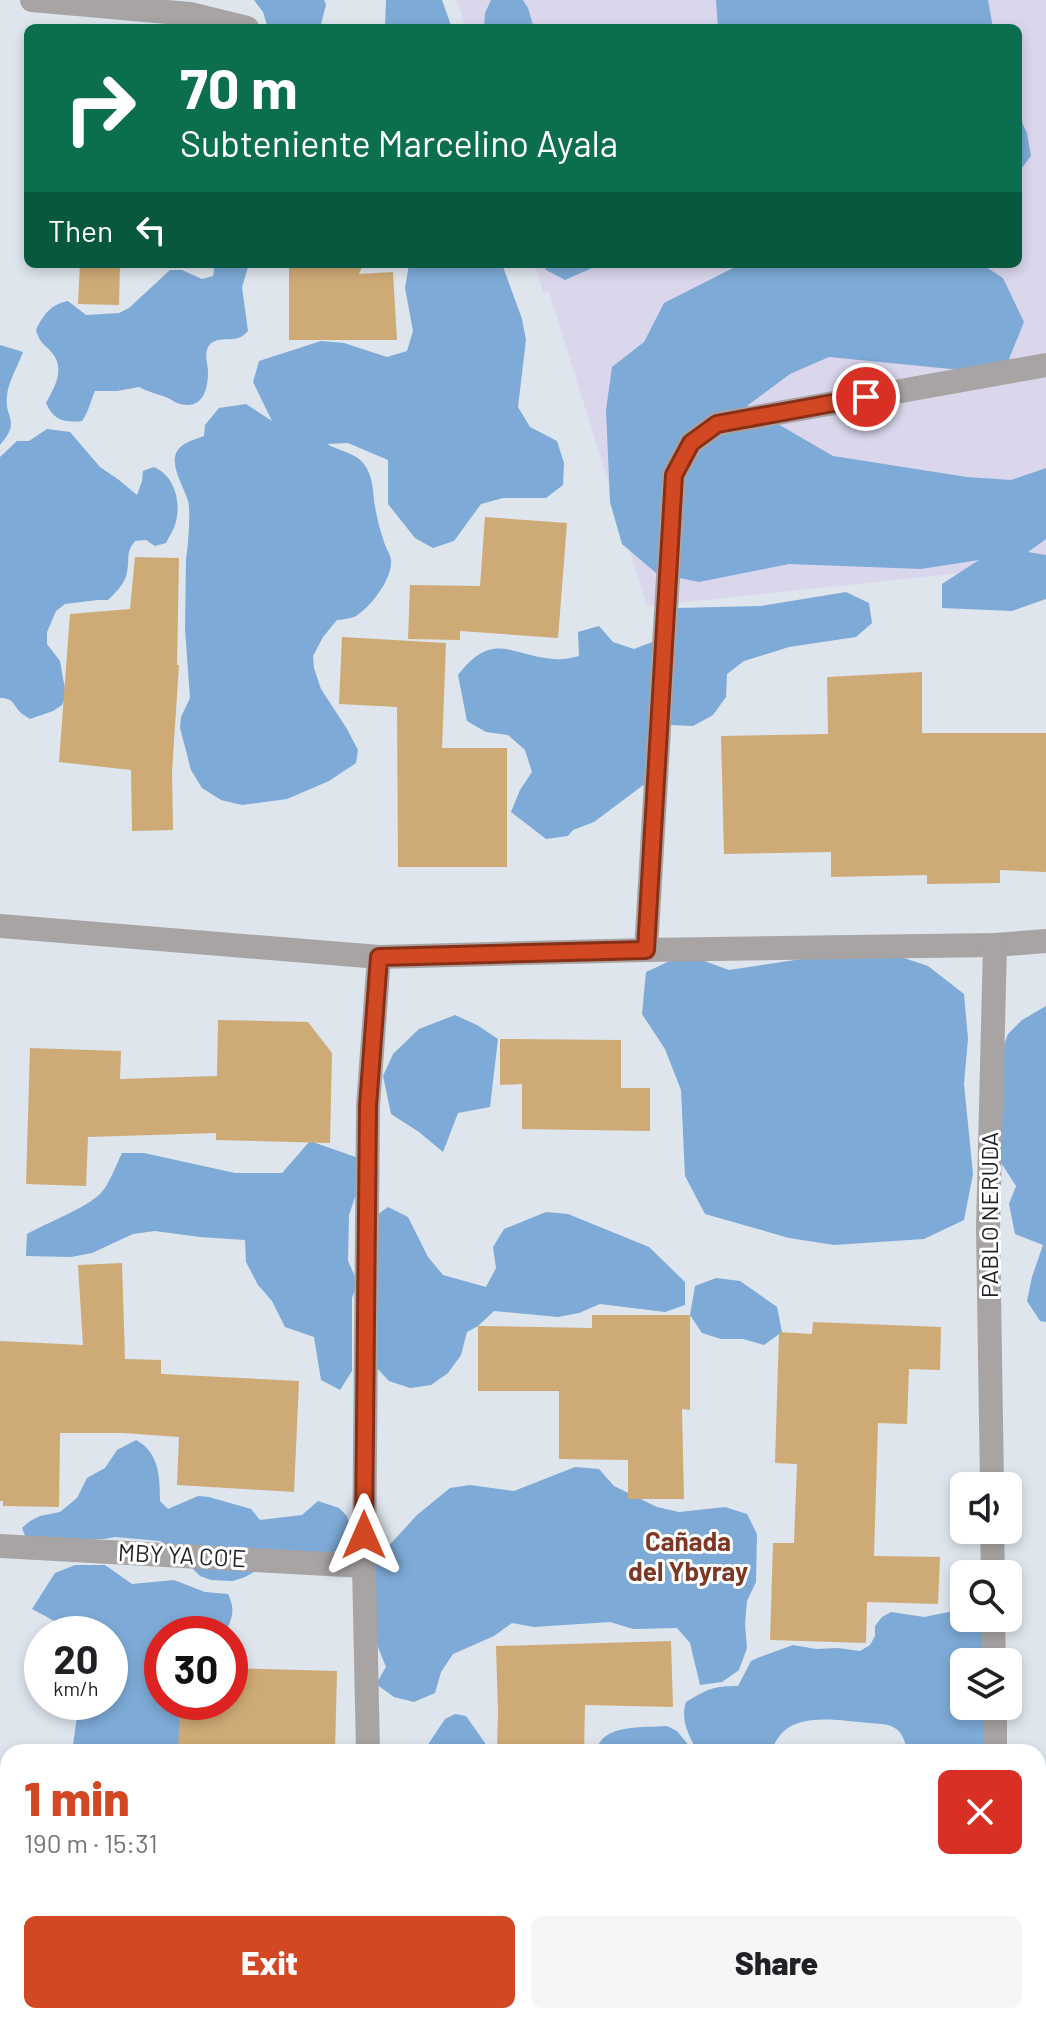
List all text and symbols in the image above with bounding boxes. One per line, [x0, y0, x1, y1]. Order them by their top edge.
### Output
text: 70 m [180, 53, 298, 120]
icon: right [48, 56, 152, 160]
text: Subteniente Marcelino Ayala [180, 121, 618, 164]
icon: left [129, 208, 173, 252]
text: Then [48, 212, 113, 248]
pin [832, 363, 900, 431]
icon: arrive [844, 375, 888, 419]
street label: PABLO NERUDA [974, 1132, 1003, 1298]
map controls [950, 1472, 1022, 1720]
button: sound [950, 1472, 1022, 1544]
position arrow [322, 1493, 406, 1577]
district label: Cañada del Ybyray [628, 1525, 748, 1586]
street label: MBY YA CO'E [117, 1537, 247, 1572]
button: search [950, 1560, 1022, 1632]
speed limit sign: 30 [144, 1616, 248, 1720]
text: 20 [53, 1634, 99, 1682]
button: layers [950, 1648, 1022, 1720]
text: km/h [53, 1676, 99, 1700]
text: 1 min [24, 1768, 130, 1826]
button: close [938, 1770, 1022, 1854]
text: 190 m · 15:31 [24, 1827, 157, 1858]
button: Exit [24, 1916, 515, 2008]
button: Share [531, 1916, 1022, 2008]

